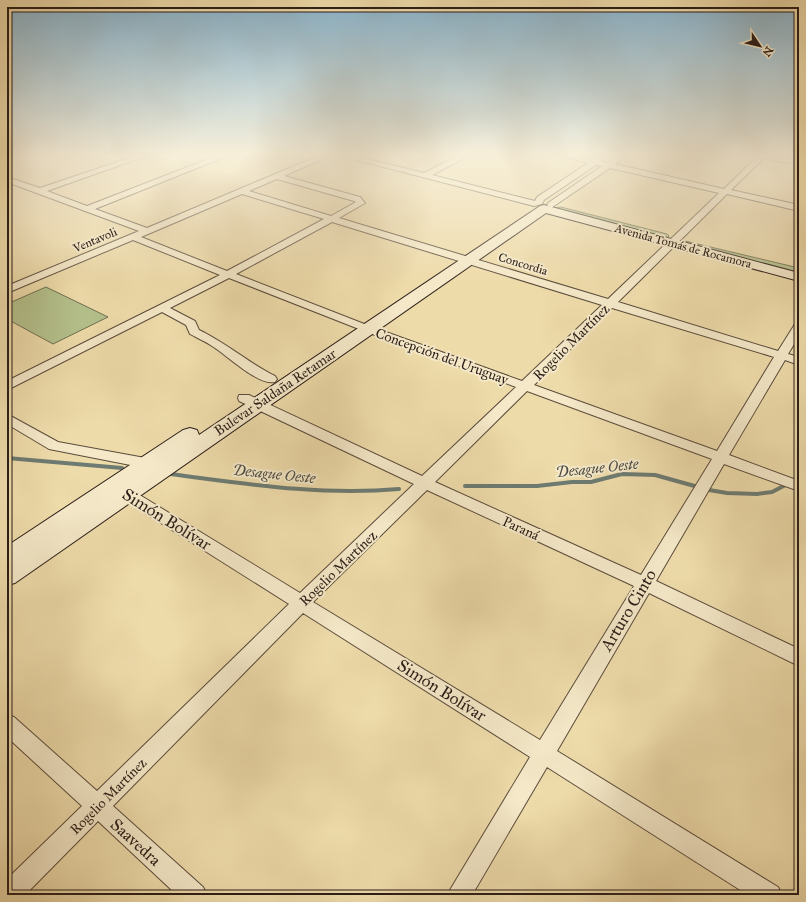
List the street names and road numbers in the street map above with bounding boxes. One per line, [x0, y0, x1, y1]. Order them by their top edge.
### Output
street label: Avenida Tomás de Rocamora [612, 221, 754, 271]
street label: Ventavoli [70, 224, 120, 256]
street label: Concordia [497, 250, 550, 278]
street label: Rogelio Martínez [530, 300, 614, 384]
street label: Concepción del Uruguay [373, 325, 511, 389]
street label: Bulevar Saldaña Retamar [211, 345, 340, 440]
street label: Simón Bolívar [118, 484, 216, 555]
street label: Paraná [500, 513, 542, 544]
street label: Rogelio Martínez [296, 527, 381, 610]
street label: Arturo Cinto [595, 565, 661, 656]
street label: Simón Bolívar [393, 655, 491, 726]
street label: Rogelio Martínez [67, 754, 151, 838]
street label: Saavedra [106, 814, 166, 871]

